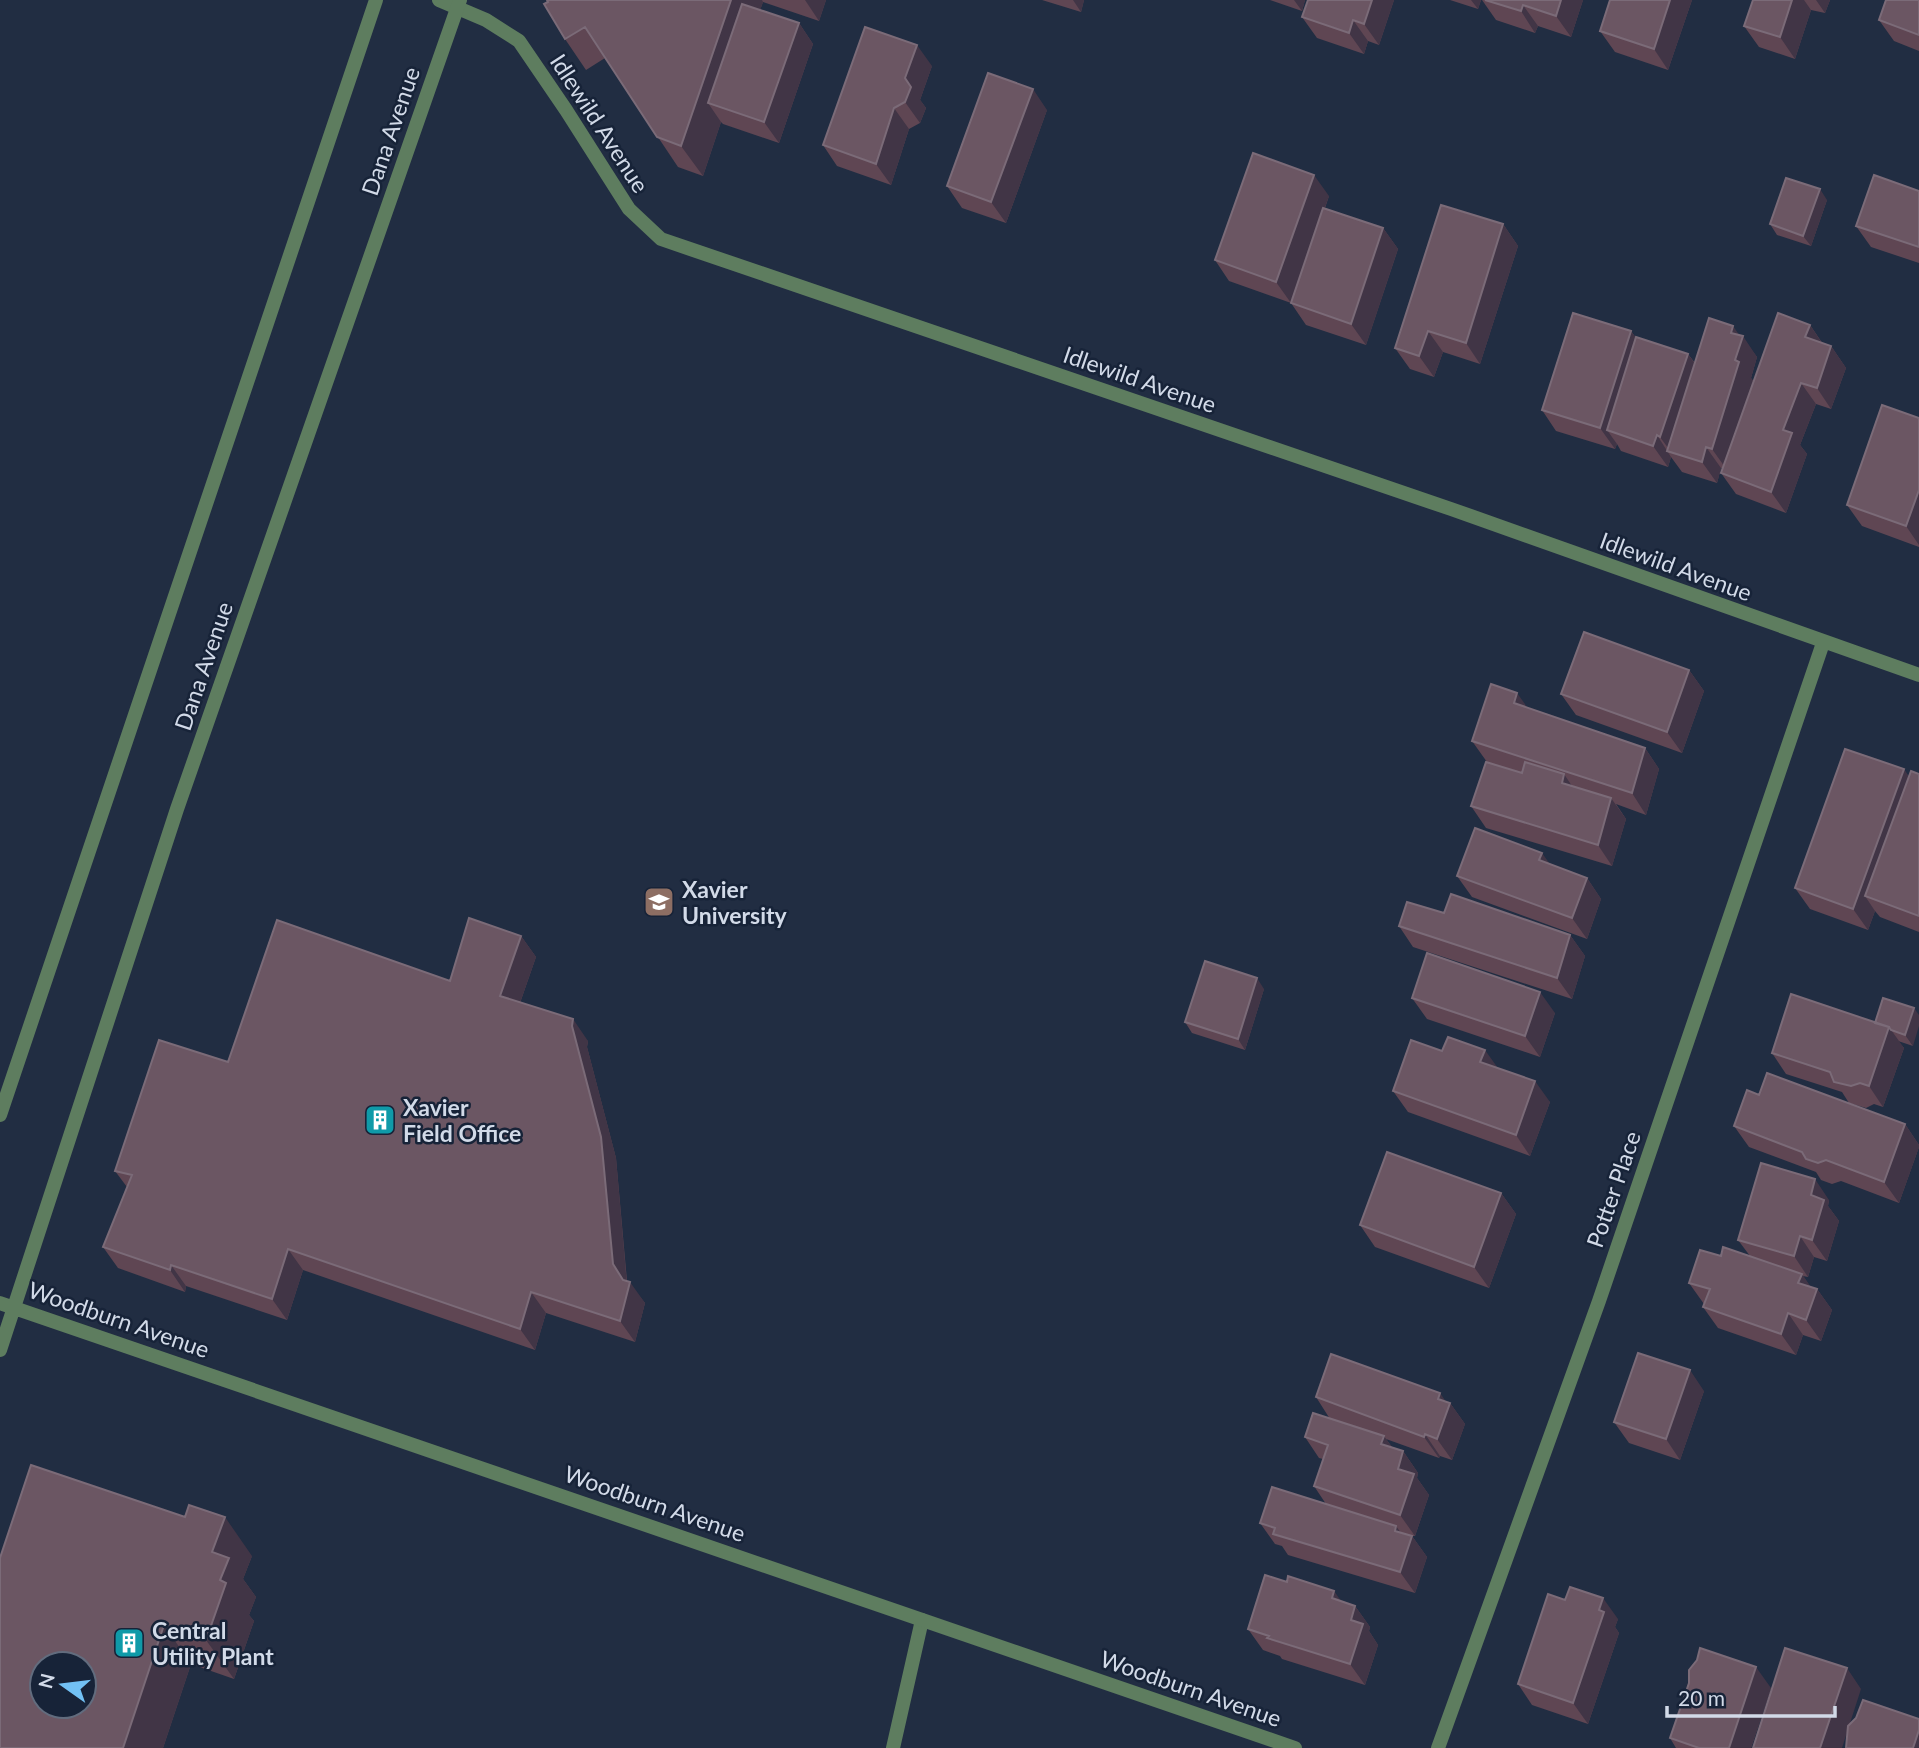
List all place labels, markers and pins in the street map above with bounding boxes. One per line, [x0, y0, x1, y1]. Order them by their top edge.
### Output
place label: Xavier University [682, 875, 788, 929]
school or university icon: Xavier University [642, 885, 676, 919]
place label: Xavier Field Office [403, 1093, 521, 1147]
building icon: Xavier Field Office [363, 1103, 397, 1137]
place label: Central Utility Plant [152, 1616, 274, 1670]
building icon: Central Utility Plant [112, 1626, 146, 1660]

